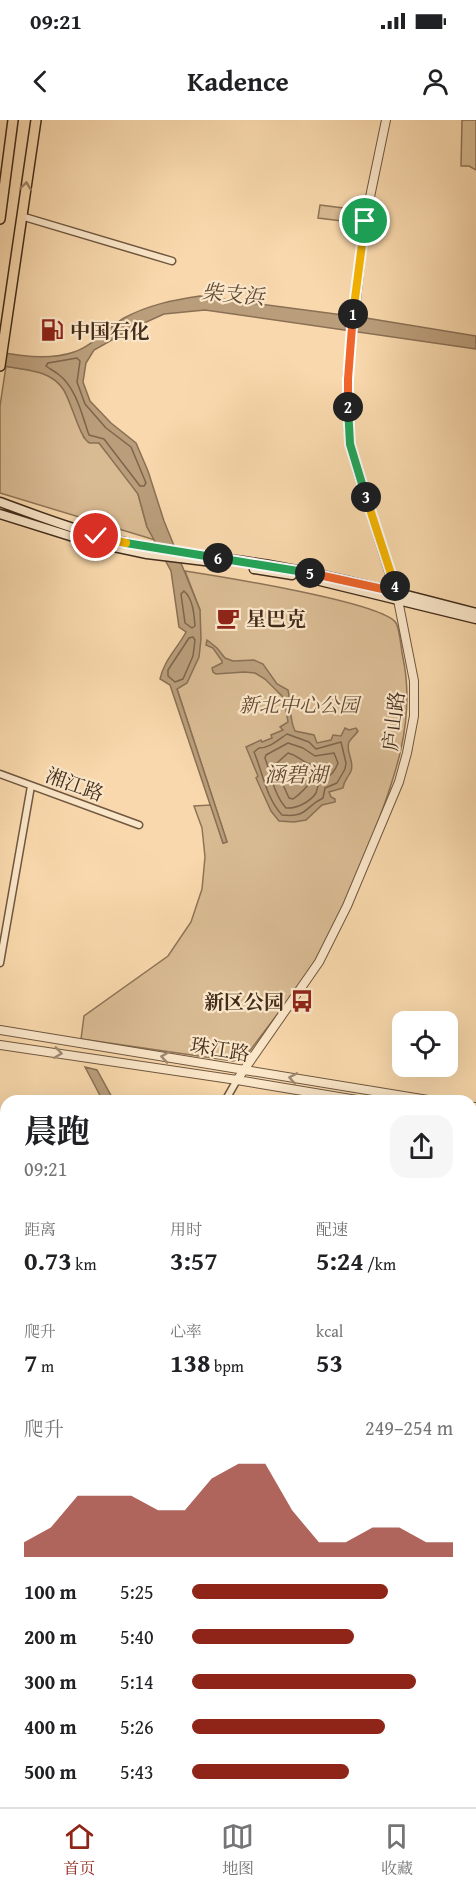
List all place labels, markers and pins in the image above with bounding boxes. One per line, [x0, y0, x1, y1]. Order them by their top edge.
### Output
pin [339, 195, 390, 246]
pin: 1 [338, 299, 368, 329]
place label: 中国石化 [70, 316, 150, 345]
fuel station icon: 中国石化 [39, 317, 65, 343]
pin: 2 [333, 392, 363, 422]
pin: 3 [351, 482, 381, 512]
pin [70, 510, 121, 561]
pin: 6 [203, 543, 233, 573]
pin: 5 [295, 558, 325, 588]
pin: 4 [380, 571, 410, 601]
place label: 星巴克 [246, 604, 306, 633]
cafe icon: 星巴克 [215, 605, 241, 631]
place label: 新区公园 [204, 987, 284, 1016]
bus stop icon: 新区公园 [289, 988, 315, 1014]

